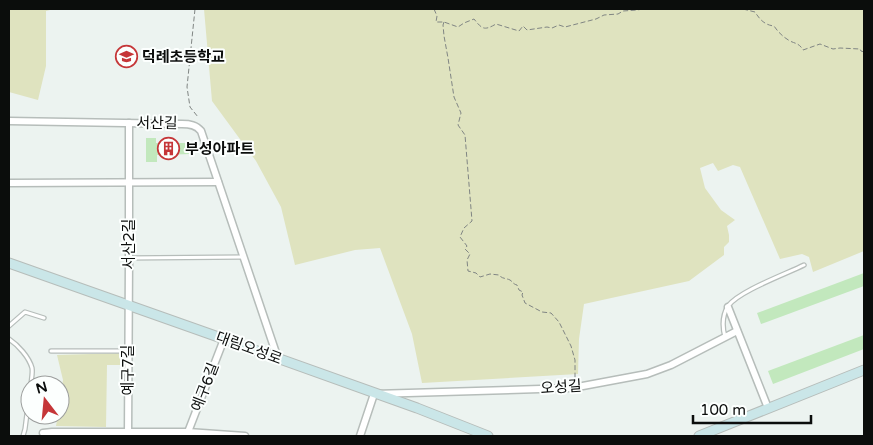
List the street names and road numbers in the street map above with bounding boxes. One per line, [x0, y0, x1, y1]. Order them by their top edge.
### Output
street label: 서산길 [136, 114, 178, 132]
street label: 서산2길 [120, 219, 138, 269]
street label: 대림오성로 [213, 328, 285, 368]
street label: 예구7길 [119, 345, 137, 395]
street label: 예구6길 [187, 360, 223, 414]
street label: 오성길 [540, 377, 582, 397]

